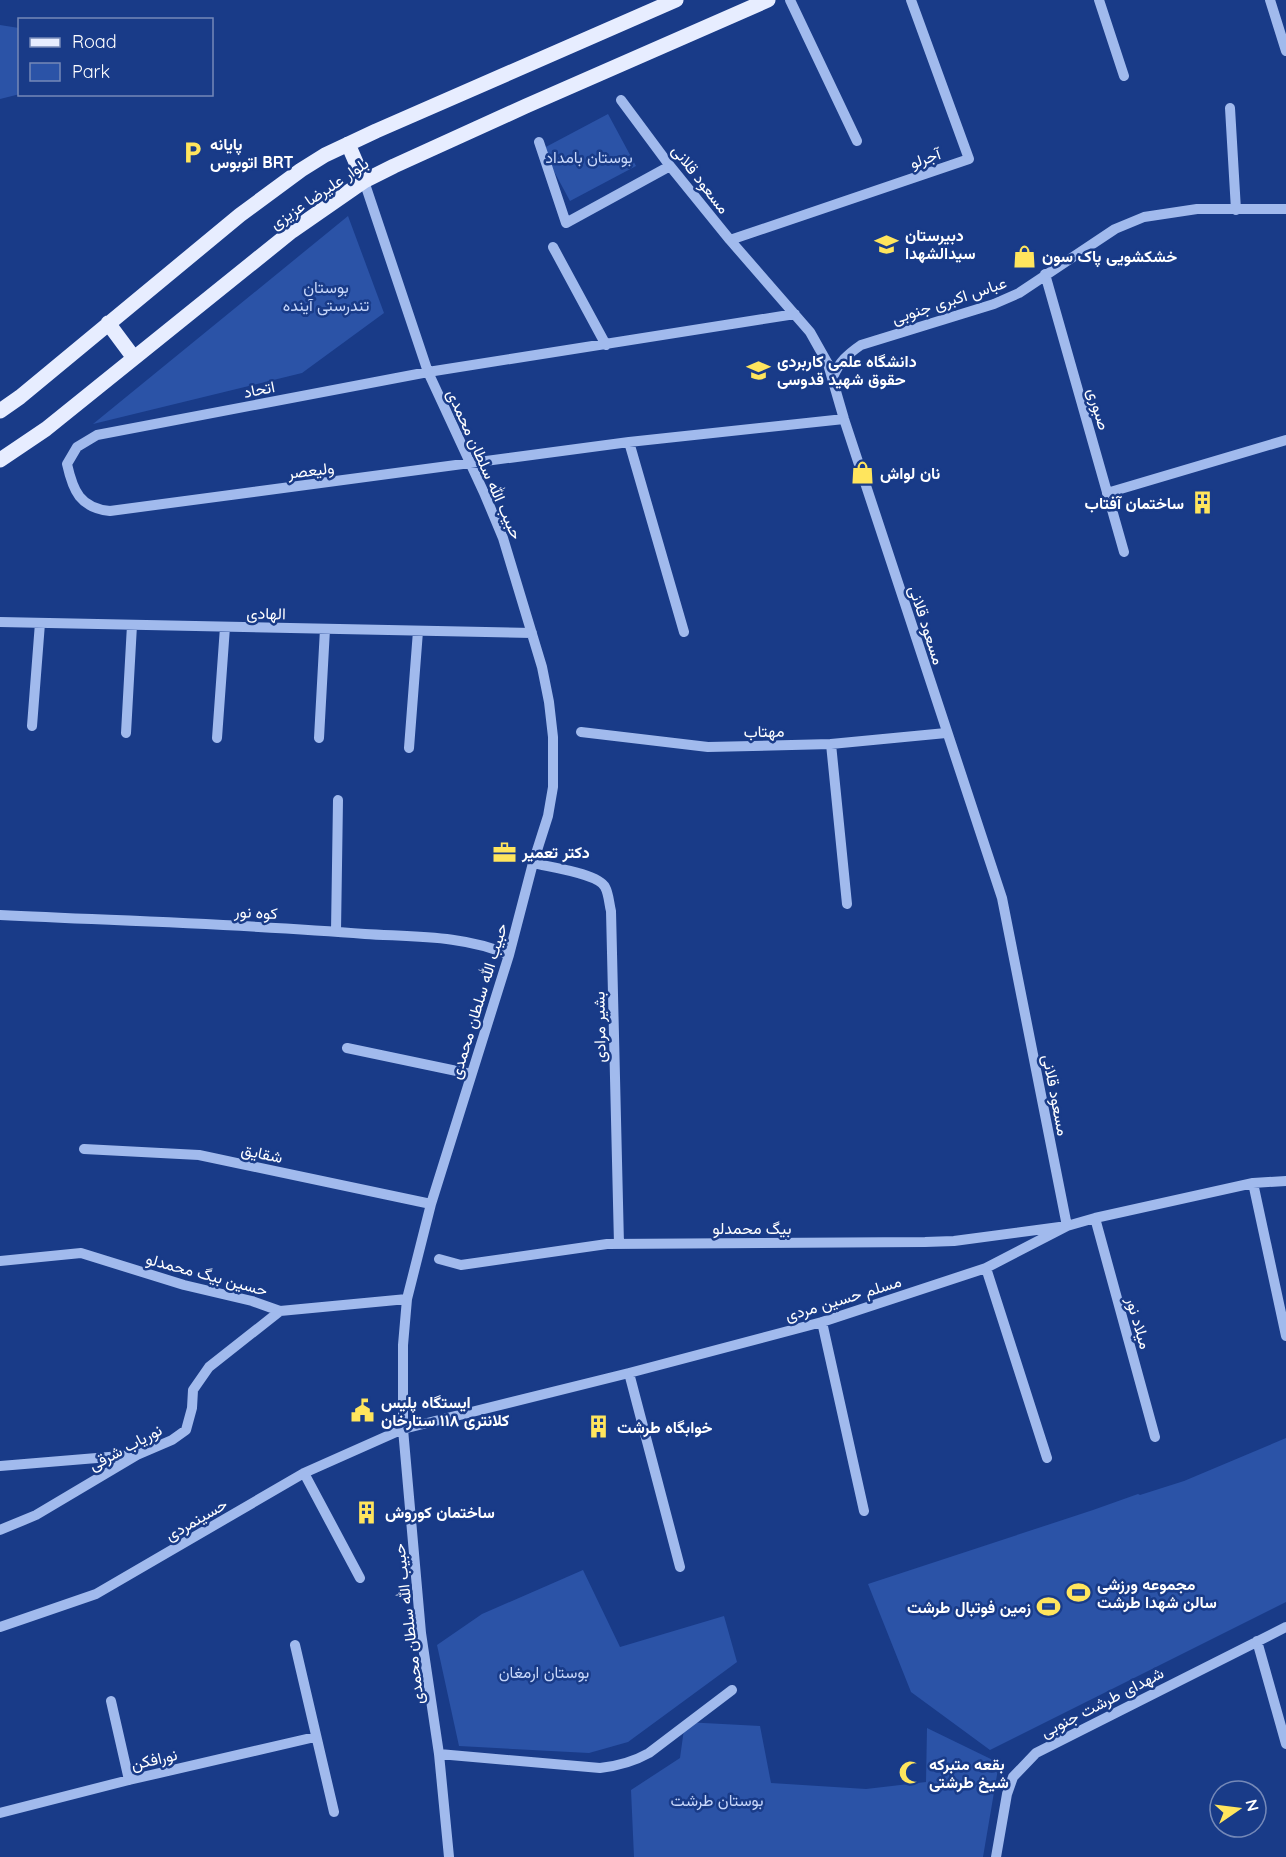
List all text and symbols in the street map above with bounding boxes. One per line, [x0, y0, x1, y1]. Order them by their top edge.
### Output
legend [18, 18, 213, 96]
text: Road [72, 30, 117, 53]
text: Park [72, 60, 110, 83]
place label: پایانه اتوبوس BRT [210, 134, 294, 173]
parking icon: پایانه اتوبوس BRT [179, 140, 205, 166]
street label: مسعود قلانی [667, 140, 734, 218]
street label: آجرلو [907, 143, 945, 173]
park label: بوستان بامداد [545, 147, 633, 168]
street label: بلوار علیرضا عزیزی [266, 153, 373, 234]
place label: دبيرستان سیدالشهدا [905, 225, 976, 264]
school or university icon: دبيرستان سیدالشهدا [874, 231, 900, 257]
shop icon: خشکشویی پاک سون [1011, 243, 1037, 269]
place label: خشکشویی پاک سون [1042, 246, 1177, 268]
street label: عباس اکبری جنوبی [889, 272, 1009, 329]
park label: بوستان تندرستی آینده [283, 277, 369, 316]
place label: دانشگاه علمی کاربردی حقوق شهید قدوسی [777, 351, 917, 390]
school or university icon: دانشگاه علمی کاربردی حقوق شهید قدوسی [746, 357, 772, 383]
street label: اتحاد [242, 376, 276, 402]
street label: حبیب الله سلطان محمدی [442, 386, 527, 543]
street label: صبوری [1083, 386, 1115, 433]
street label: ولیعصر [286, 457, 335, 484]
shop icon: نان لواش [849, 460, 875, 486]
place label: نان لواش [880, 463, 940, 484]
building icon: ساختمان آفتاب [1189, 490, 1215, 516]
place label: ساختمان آفتاب [1085, 493, 1184, 513]
street label: مسعود قلانی [904, 583, 949, 668]
street label: الهادی [246, 603, 286, 624]
street label: مهتاب [743, 721, 785, 742]
office icon: دکتر تعمیر [491, 839, 517, 865]
place label: دکتر تعمیر [521, 842, 590, 863]
street label: کوه نور [233, 901, 278, 924]
street label: حبیب الله سلطان محمدی [445, 920, 512, 1082]
street label: بشیر مرادی [588, 991, 611, 1063]
street label: مسعود قلانی [1037, 1053, 1074, 1137]
street label: شقایق [239, 1139, 285, 1168]
street label: بیگ محمدلو [713, 1218, 791, 1239]
street label: حسین بیگ محمدلو [144, 1248, 270, 1301]
street label: مسلم حسین مردی [782, 1271, 904, 1326]
street label: میلاد نور [1121, 1294, 1156, 1352]
place label: ایستگاه پلیس کلانتری ۱۱۸ ستارخان [381, 1392, 509, 1431]
public building icon: ایستگاه پلیس کلانتری ۱۱۸ ستارخان [350, 1398, 376, 1424]
building icon: خوابگاه طرشت [586, 1414, 612, 1440]
place label: خوابگاه طرشت [617, 1417, 713, 1438]
street label: نوریاب شرقی [85, 1419, 166, 1476]
street label: حسینمردی [161, 1493, 231, 1546]
building icon: ساختمان کوروش [354, 1499, 380, 1525]
place label: ساختمان کوروش [385, 1502, 495, 1523]
street label: حبیب الله سلطان محمدی [388, 1542, 429, 1706]
place label: مجموعه ورزشی سالن شهدا طرشت [1097, 1574, 1217, 1613]
sports icon: مجموعه ورزشی سالن شهدا طرشت [1066, 1580, 1092, 1606]
sports icon: زمین فوتبال طرشت [1036, 1594, 1062, 1620]
place label: زمین فوتبال طرشت [907, 1597, 1031, 1618]
park label: بوستان ارمغان [499, 1662, 589, 1683]
street label: شهدای طرشت جنوبی [1037, 1662, 1167, 1743]
street label: نورافکن [129, 1744, 179, 1775]
place label: بقعه متبرکه شیخ طرشتی [929, 1754, 1009, 1794]
mosque icon: بقعه متبرکه شیخ طرشتی [898, 1760, 924, 1786]
north arrow [1208, 1779, 1268, 1839]
park label: بوستان طرشت [671, 1790, 763, 1811]
text: N [1241, 1797, 1264, 1813]

